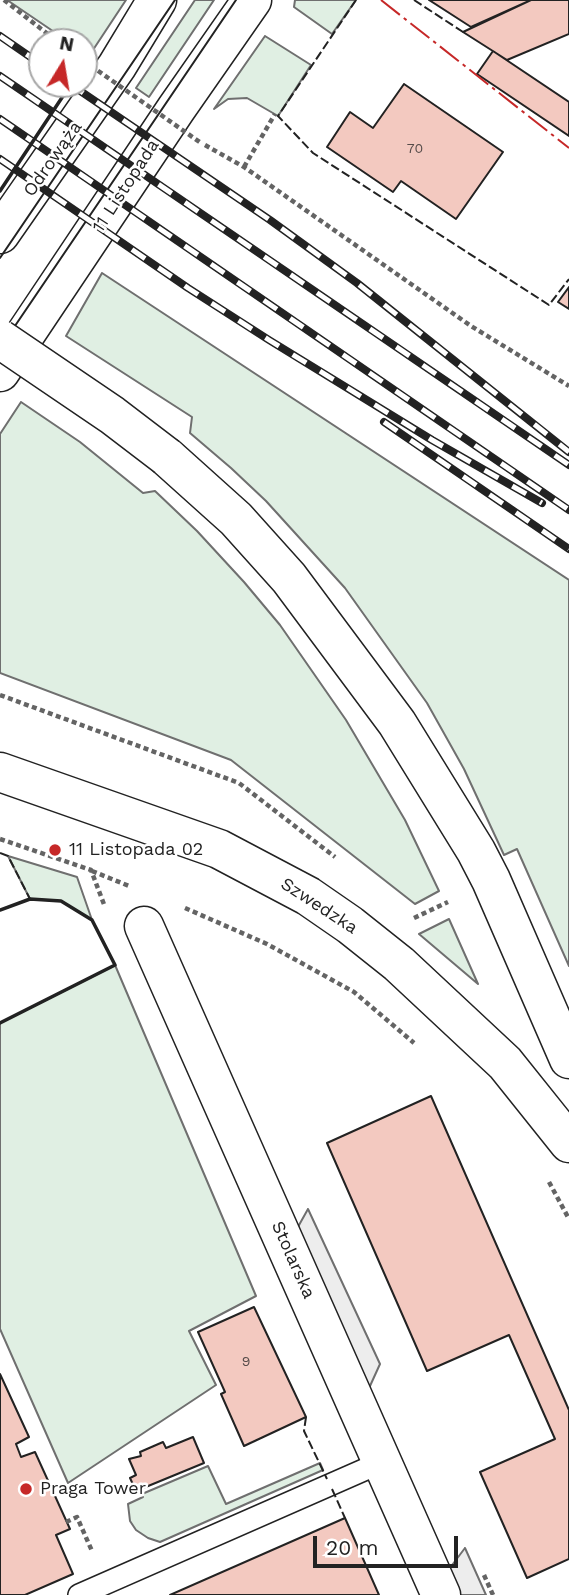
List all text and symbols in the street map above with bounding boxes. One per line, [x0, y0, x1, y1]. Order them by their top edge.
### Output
north arrow [28, 28, 98, 98]
text: N [58, 31, 76, 56]
street label: Odrowąża [19, 117, 87, 201]
street label: 11 Listopada [88, 135, 164, 237]
house number: 70 [407, 141, 423, 157]
place label: 11 Listopada 02 [69, 839, 203, 861]
marker: 11 Listopada 02 [47, 842, 63, 858]
street label: Szwedzka [277, 873, 361, 939]
street label: Stolarska [266, 1218, 320, 1302]
house number: 9 [242, 1354, 250, 1370]
place label: Praga Tower [40, 1478, 146, 1500]
marker: Praga Tower [18, 1481, 34, 1497]
scale bar [317, 1522, 462, 1566]
text: 20 m [326, 1535, 378, 1560]

